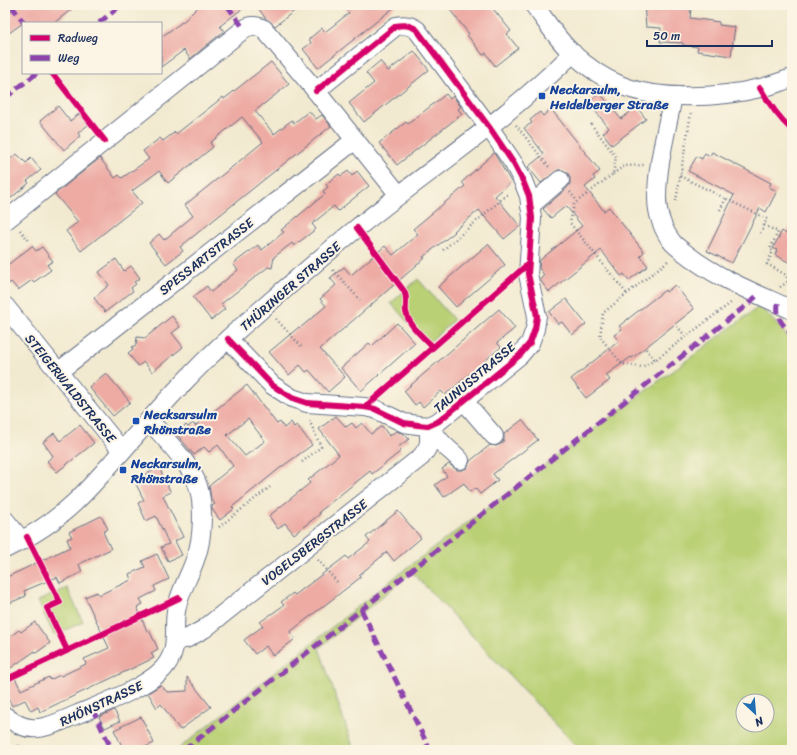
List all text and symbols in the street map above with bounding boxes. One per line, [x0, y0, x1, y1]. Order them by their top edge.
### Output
legend [22, 22, 162, 74]
scale bar [647, 22, 772, 48]
text: 50 m [653, 25, 680, 47]
text: Radweg [58, 27, 98, 49]
text: Weg [58, 47, 79, 69]
place label: Neckarsulm, Heidelberger Straße [549, 78, 669, 116]
marker: Neckarsulm, Heidelberger Straße [537, 91, 547, 101]
street label: SPESSARTSTRASSE [154, 211, 260, 301]
street label: THÜRINGER STRASSE [234, 235, 347, 337]
street label: STEIGERWALDSTRASSE [19, 329, 123, 449]
street label: TAUNUSSTRASSE [428, 335, 521, 419]
place label: Necksarsulm Rhönstraße [143, 403, 217, 441]
marker: Necksarsulm Rhönstraße [131, 416, 141, 426]
place label: Neckarsulm, Rhönstraße [130, 452, 202, 490]
marker: Neckarsulm, Rhönstraße [118, 465, 128, 475]
street label: VOGELSBERGSTRASSE [256, 493, 373, 592]
street label: RHÖNSTRASSE [56, 674, 147, 733]
north arrow [735, 693, 775, 733]
text: N [751, 711, 768, 732]

